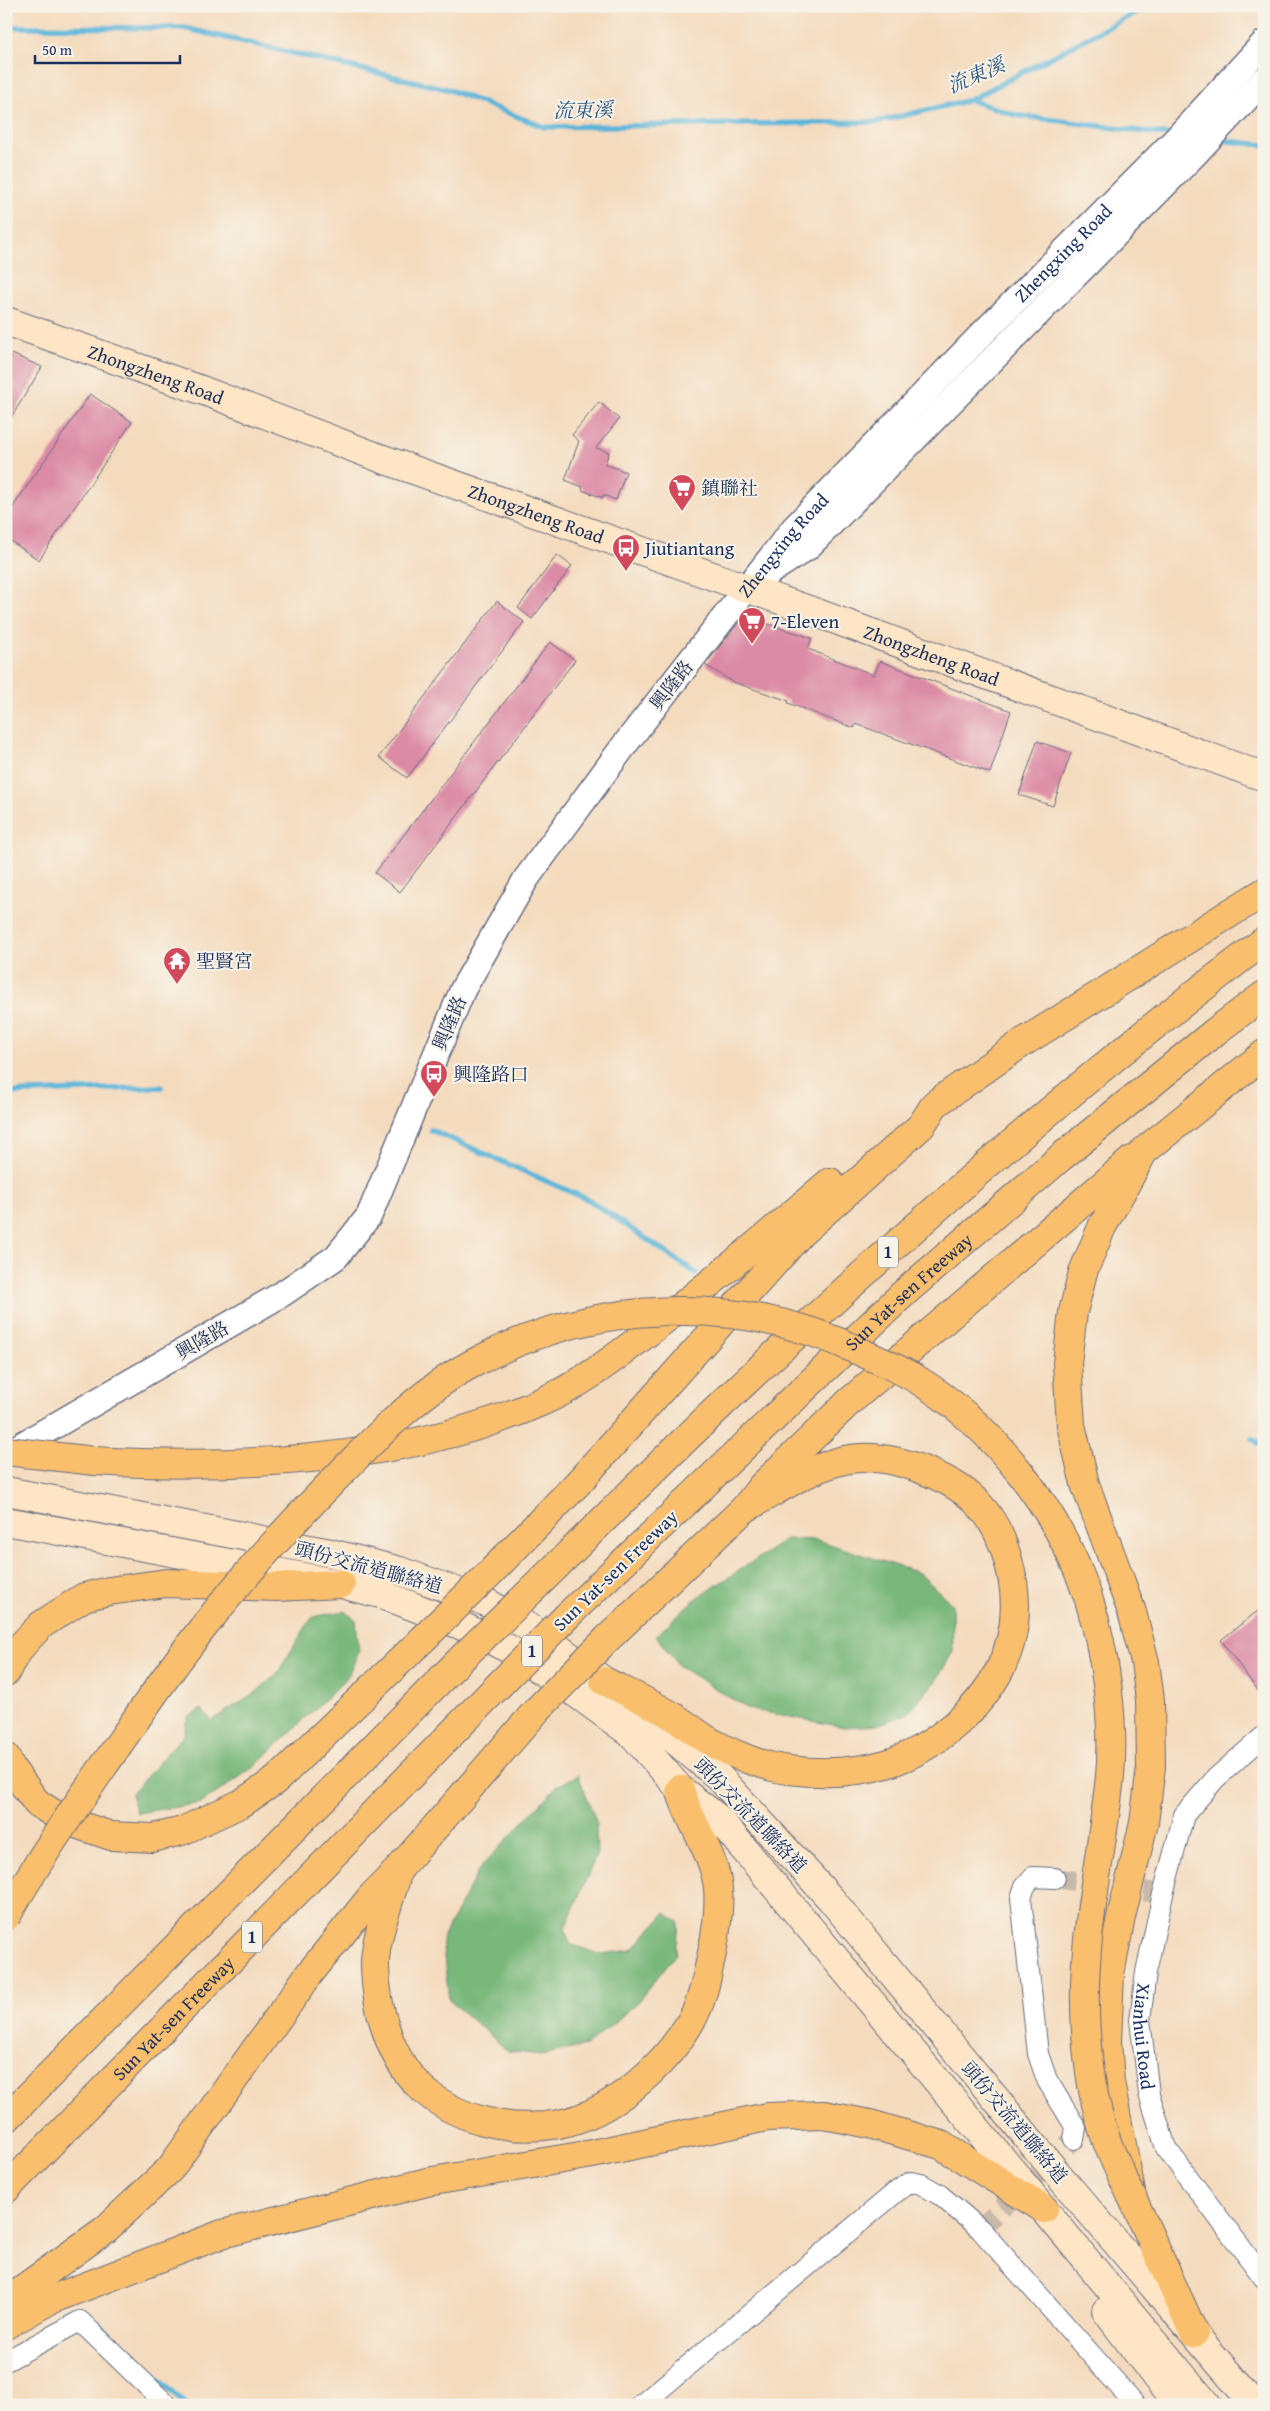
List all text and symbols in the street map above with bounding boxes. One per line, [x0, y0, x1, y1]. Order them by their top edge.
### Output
scale bar [35, 32, 180, 64]
text: 50 m [42, 39, 73, 60]
water label: 流東溪 [943, 49, 1011, 100]
water label: 流東溪 [553, 94, 615, 125]
street label: Zhengxing Road [1007, 197, 1119, 308]
street label: Zhongzheng Road [84, 337, 229, 412]
supermarket icon: 鎮聯社 [667, 473, 697, 512]
place label: 鎮聯社 [701, 474, 758, 502]
street label: Zhongzheng Road [464, 476, 609, 551]
street label: Zhengxing Road [731, 486, 835, 603]
bus stop icon: Jiutiantang [611, 533, 641, 572]
place label: Jiutiantang [643, 534, 735, 562]
supermarket icon: 7-Eleven [737, 606, 767, 645]
place label: 7-Eleven [771, 607, 839, 635]
street label: Zhongzheng Road [860, 617, 1004, 693]
street label: 興隆路 [642, 654, 700, 716]
temple icon: 聖賢宮 [162, 946, 192, 985]
place label: 聖賢宮 [196, 947, 253, 975]
street label: 興隆路 [425, 991, 473, 1055]
bus stop icon: 興隆路口 [419, 1059, 449, 1098]
place label: 興隆路口 [453, 1060, 529, 1088]
street label: Sun Yat-sen Freeway [838, 1225, 979, 1357]
road number: 1 [878, 1236, 898, 1268]
street label: 興隆路 [170, 1314, 234, 1366]
street label: Sun Yat-sen Freeway [546, 1502, 684, 1637]
street label: 頭份交流道聯絡道 [292, 1534, 446, 1600]
road number: 1 [522, 1635, 542, 1666]
street label: 頭份交流道聯絡道 [688, 1751, 814, 1879]
road number: 1 [242, 1921, 262, 1952]
street label: Sun Yat-sen Freeway [106, 1949, 241, 2087]
street label: Xianhui Road [1126, 1981, 1162, 2092]
street label: 頭份交流道聯絡道 [955, 2055, 1075, 2189]

